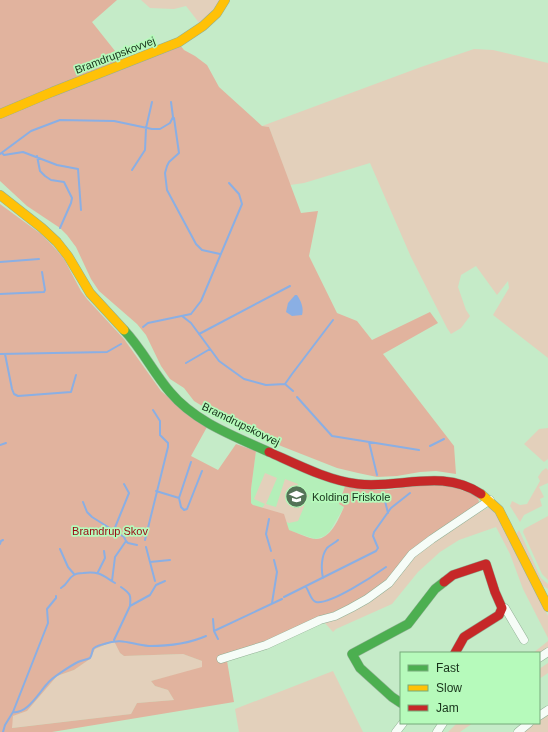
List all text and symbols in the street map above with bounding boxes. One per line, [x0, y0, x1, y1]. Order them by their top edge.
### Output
street label: Bramdrupskovvej [73, 34, 157, 76]
street label: Bramdrupskovvej [200, 400, 282, 448]
school or university icon: Kolding Friskole [283, 484, 309, 510]
place label: Kolding Friskole [312, 491, 390, 503]
park label: Bramdrup Skov [72, 525, 148, 537]
legend [400, 652, 540, 724]
text: Fast [436, 661, 460, 675]
text: Slow [436, 681, 462, 695]
text: Jam [436, 701, 459, 715]

